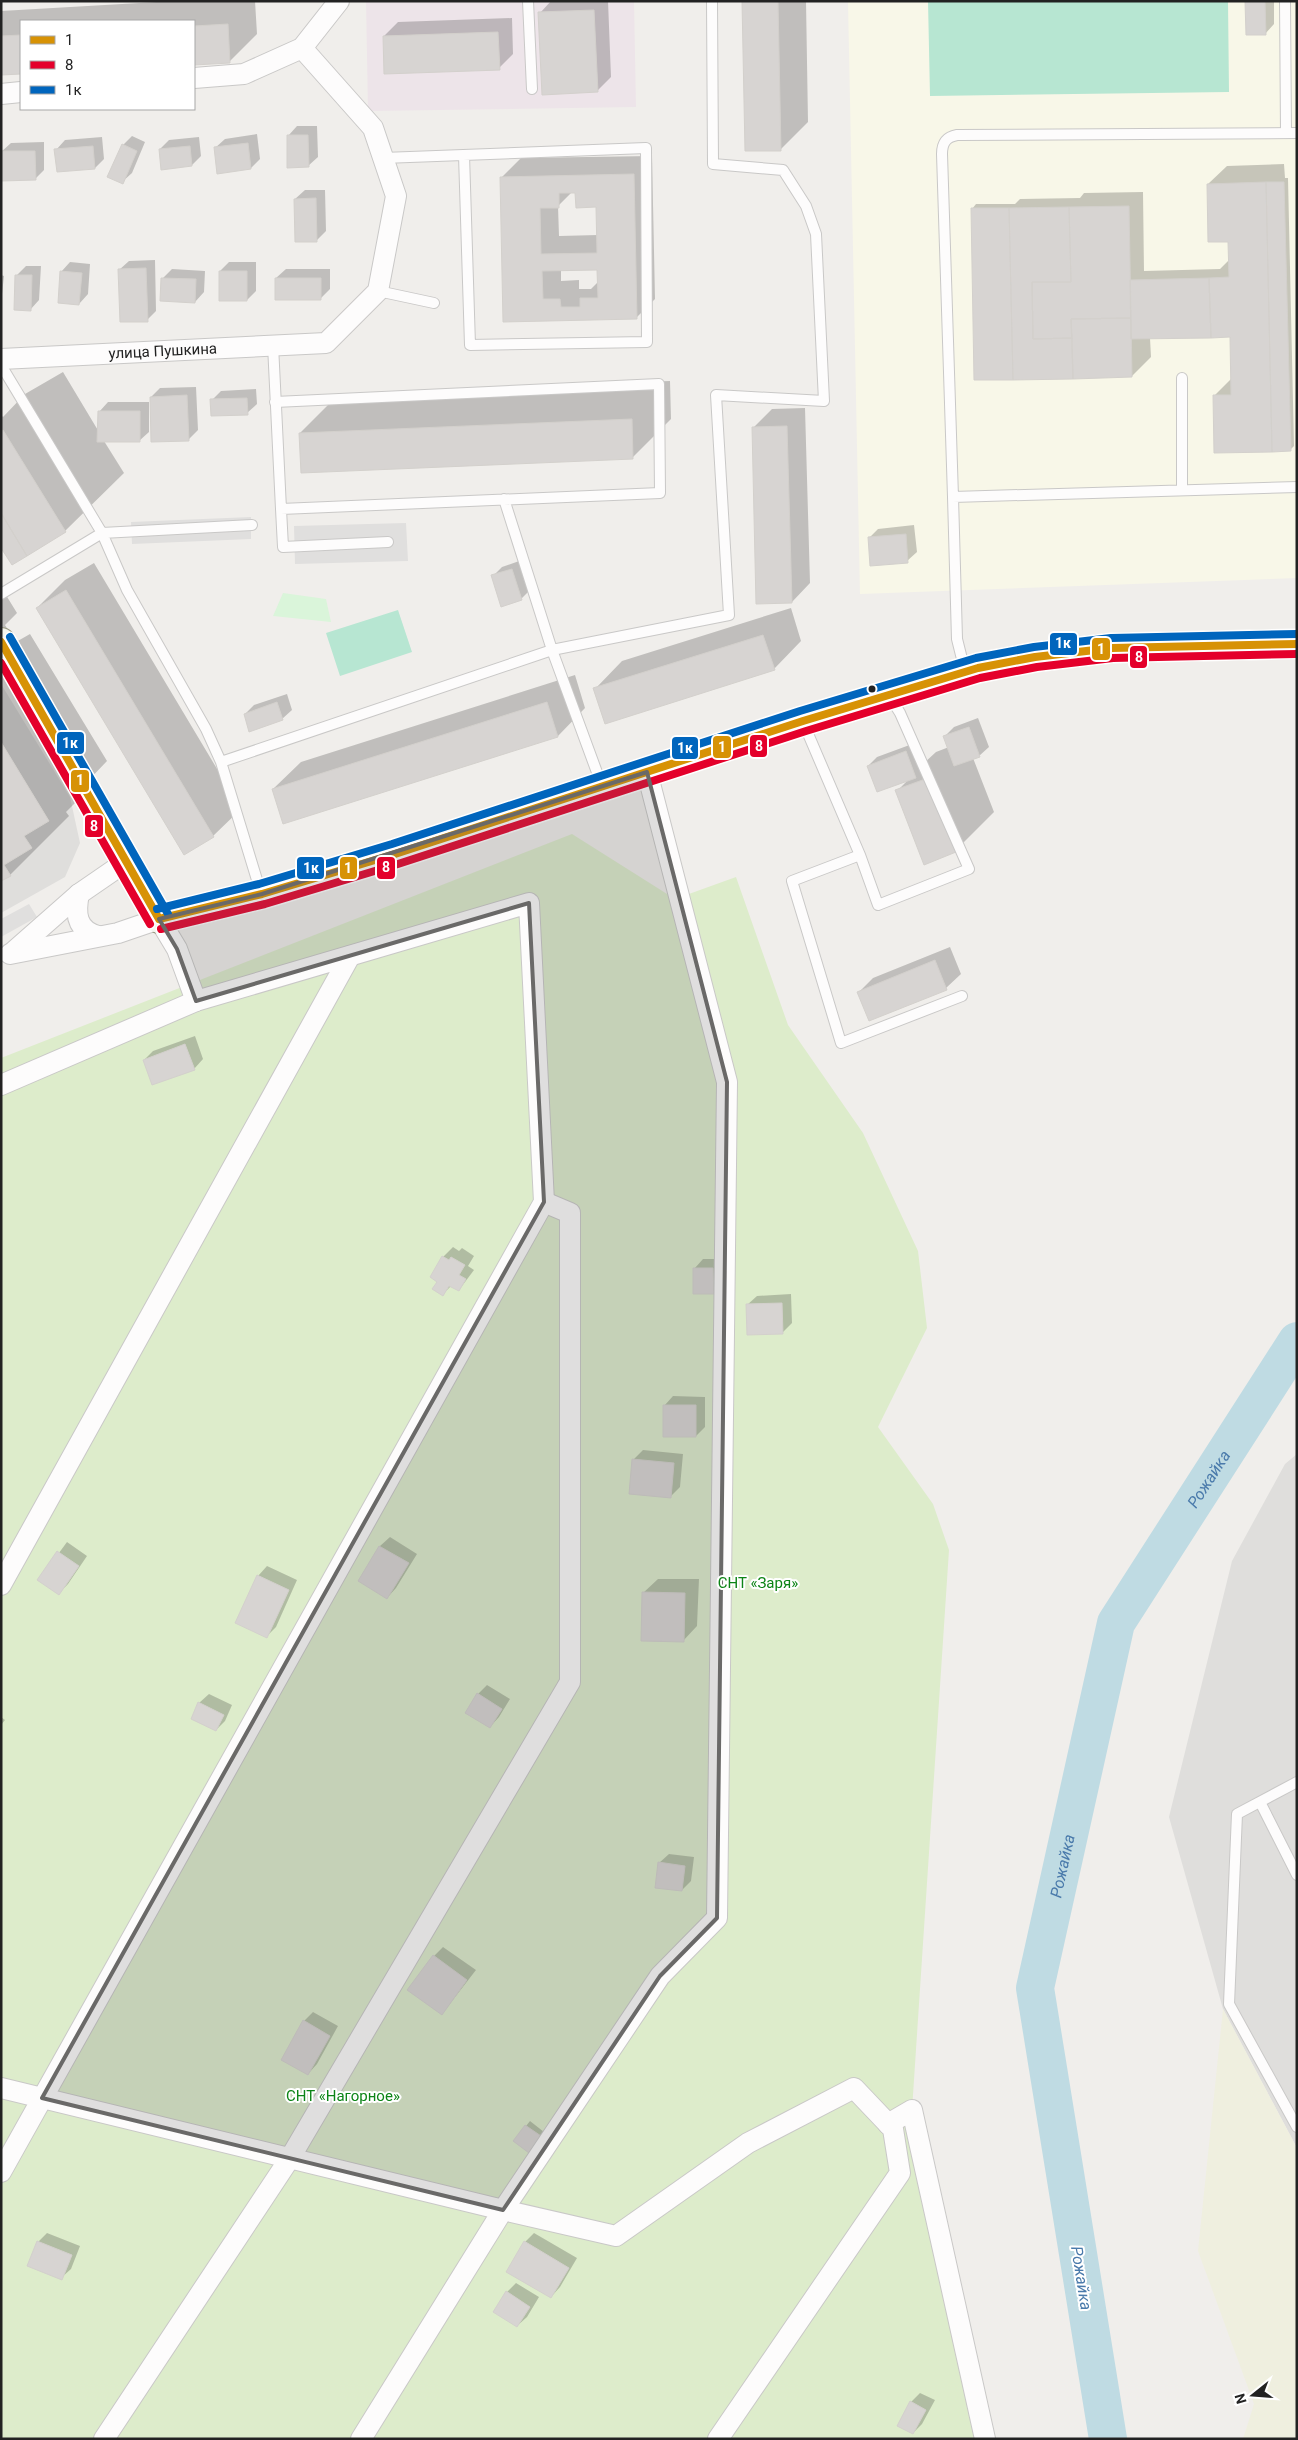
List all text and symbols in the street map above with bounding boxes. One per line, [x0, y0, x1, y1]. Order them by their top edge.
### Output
legend [20, 20, 195, 110]
text: 1 [65, 31, 73, 49]
text: 8 [65, 56, 73, 74]
text: 1к [65, 81, 82, 99]
street label: улица Пушкина [108, 339, 217, 363]
line badge: 1к [1049, 632, 1078, 656]
text: 1к [1055, 635, 1071, 651]
line badge: 1 [1091, 637, 1111, 661]
text: 1 [1097, 641, 1105, 657]
line badge: 8 [1129, 645, 1148, 669]
text: 8 [1135, 649, 1143, 665]
unlabelled marker [867, 684, 877, 694]
line badge: 1к [56, 731, 85, 755]
line badge: 8 [749, 734, 768, 758]
text: 1к [62, 735, 78, 751]
line badge: 1 [712, 735, 732, 759]
line badge: 1к [671, 736, 699, 760]
text: 8 [755, 738, 763, 754]
text: 1 [718, 739, 726, 755]
text: 1к [677, 740, 693, 756]
line badge: 1 [70, 769, 90, 793]
text: 1 [76, 772, 84, 788]
line badge: 8 [84, 814, 104, 838]
text: 8 [90, 818, 98, 834]
line badge: 1к [296, 856, 325, 880]
line badge: 1 [339, 856, 358, 880]
line badge: 8 [376, 856, 396, 880]
text: 8 [382, 859, 390, 875]
text: 1к [303, 860, 319, 876]
text: 1 [344, 860, 352, 876]
water label: Рожайка [1183, 1447, 1234, 1511]
park label: СНТ «Заря» [718, 1574, 798, 1592]
water label: Рожайка [1046, 1832, 1079, 1900]
park label: СНТ «Нагорное» [286, 2087, 400, 2105]
water label: Рожайка [1067, 2245, 1096, 2311]
north arrow [1228, 2370, 1278, 2420]
text: N [1231, 2392, 1250, 2406]

